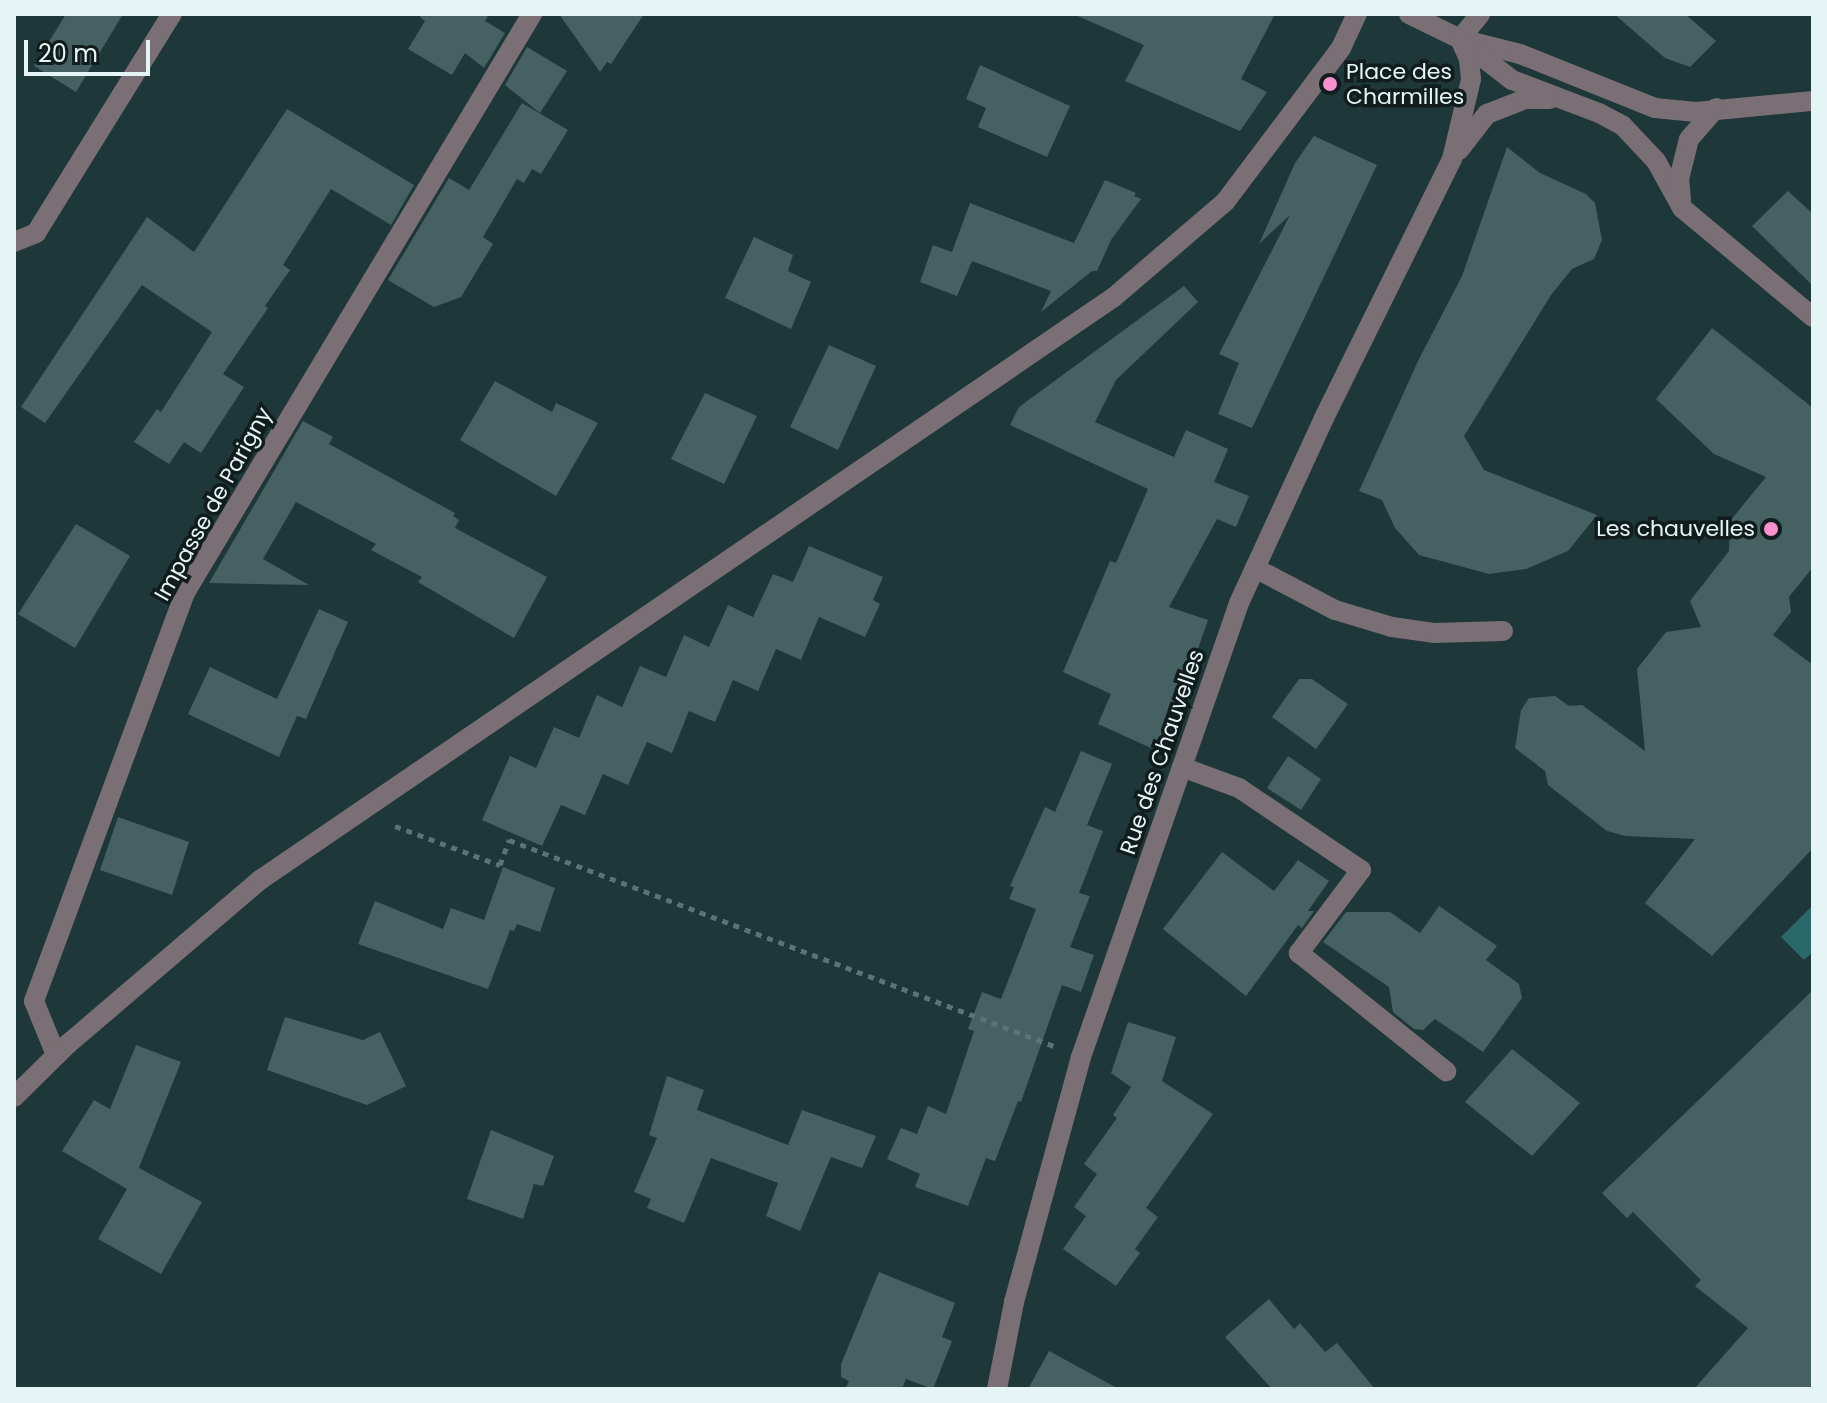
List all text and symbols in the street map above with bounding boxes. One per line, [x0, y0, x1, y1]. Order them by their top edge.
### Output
scale bar [28, 24, 154, 74]
text: 20 m [38, 37, 98, 70]
place label: Place des Charmilles [1346, 58, 1464, 110]
marker: Place des Charmilles [1321, 75, 1339, 93]
street label: Impasse de Parigny [149, 403, 277, 605]
place label: Les chauvelles [1596, 516, 1755, 542]
marker: Les chauvelles [1762, 520, 1780, 538]
street label: Rue des Chauvelles [1115, 646, 1209, 858]

